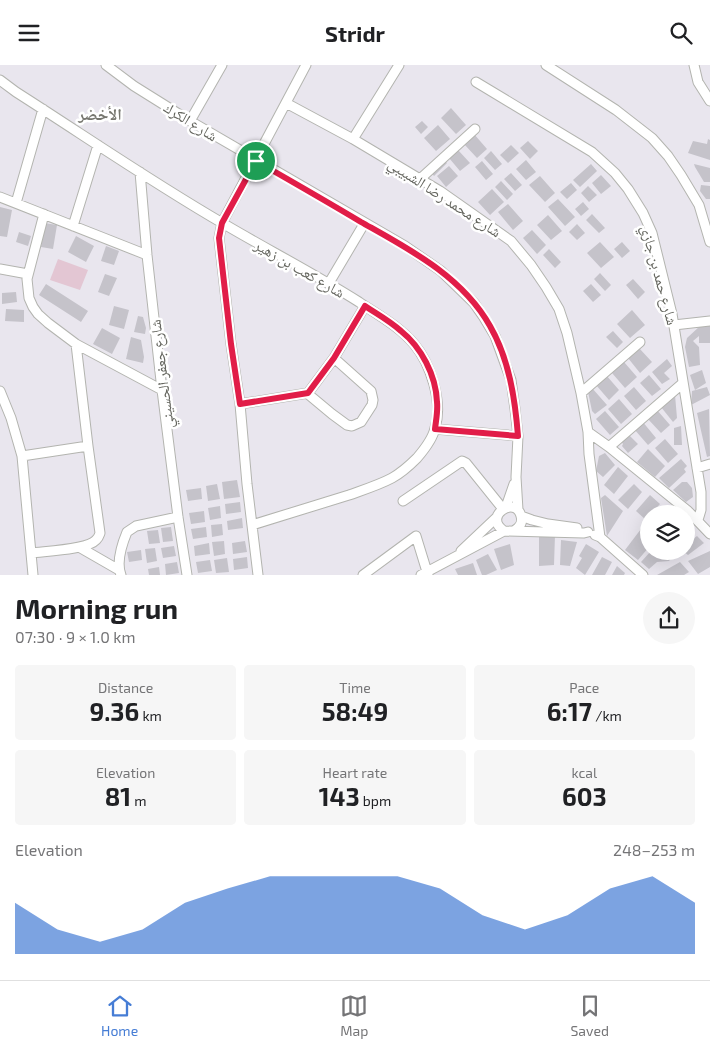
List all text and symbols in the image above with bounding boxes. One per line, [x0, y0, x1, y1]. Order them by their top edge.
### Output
icon: menu [15, 19, 43, 47]
icon: search [667, 19, 695, 47]
text: Stridr [325, 20, 385, 46]
street label: شارع الكرك [160, 97, 221, 146]
district label: الأخضر [77, 104, 122, 123]
pin [235, 140, 277, 182]
icon: arrive [242, 147, 270, 175]
street label: شارع محمد رضا الشبيبي [383, 154, 505, 244]
street label: شارع حمد بن جازي [634, 223, 682, 328]
street label: شارع كعب بن زهير [250, 234, 348, 303]
street label: شارع جعفر الحسيني [145, 318, 180, 429]
map controls [640, 505, 695, 560]
button: layers [640, 505, 695, 560]
text: Morning run [15, 591, 178, 625]
button: share [643, 592, 695, 644]
text: 07:30 · 9 × 1.0 km [15, 627, 136, 646]
text: Distance [98, 679, 153, 696]
text: Time [339, 679, 371, 696]
text: Pace [569, 679, 599, 696]
text: 9.36 [90, 696, 139, 726]
text: 58:49 [322, 696, 388, 726]
text: 6:17 [547, 696, 592, 726]
text: km [139, 707, 162, 724]
text: /km [592, 707, 622, 724]
text: Elevation [96, 764, 155, 781]
text: Heart rate [323, 764, 387, 781]
text: kcal [572, 764, 597, 781]
text: 81 [105, 781, 131, 811]
text: 143 [319, 781, 360, 811]
text: 603 [562, 781, 607, 811]
text: m [131, 792, 147, 809]
text: bpm [360, 792, 391, 809]
text: Elevation [15, 840, 83, 859]
text: 248–253 m [613, 840, 695, 859]
tab: Home [101, 992, 138, 1039]
tab: Map [340, 992, 368, 1039]
tab: Saved [571, 992, 609, 1039]

